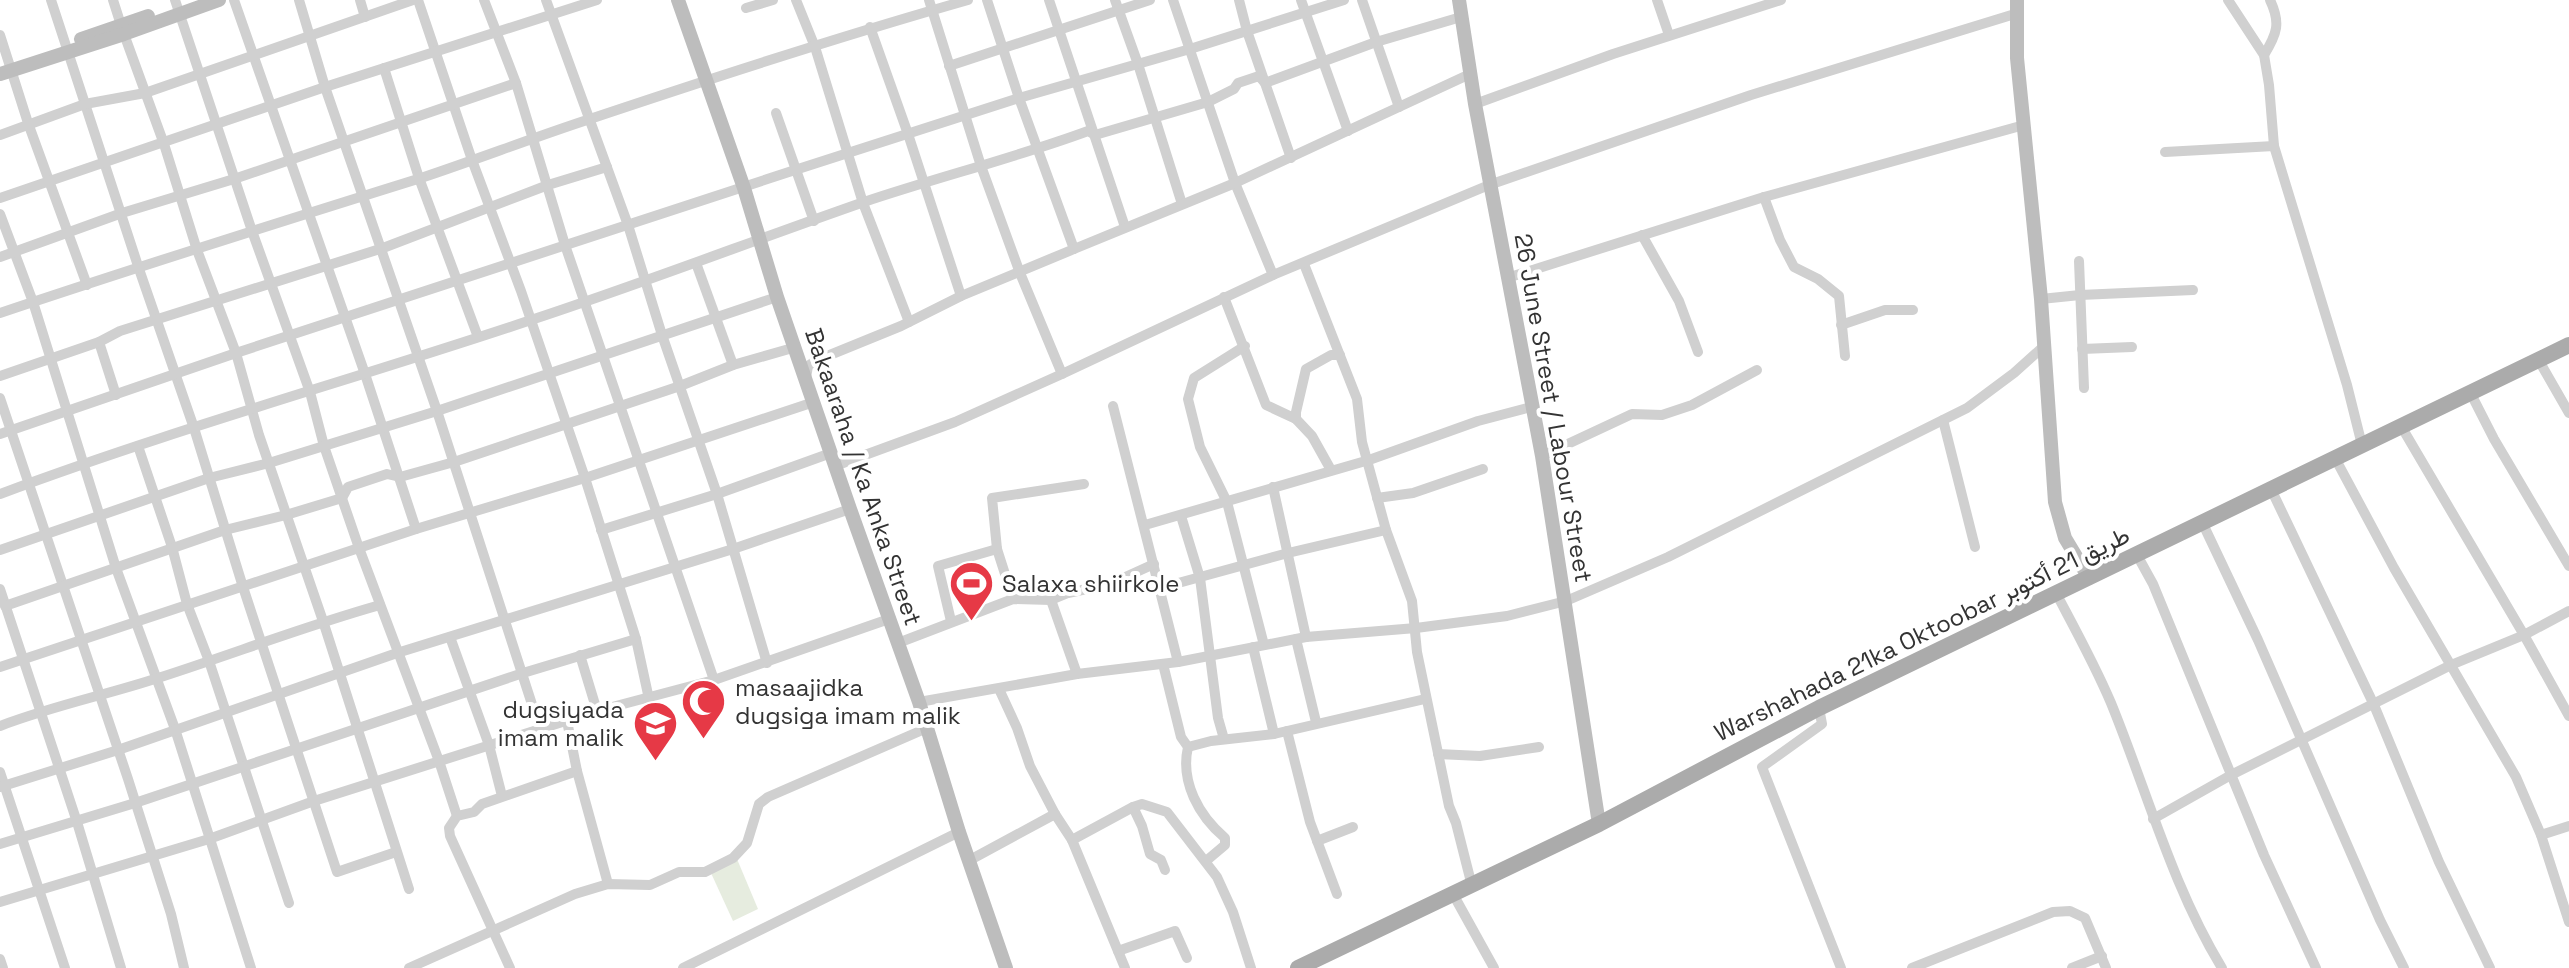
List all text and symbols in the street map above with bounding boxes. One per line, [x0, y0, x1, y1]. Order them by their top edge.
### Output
street label: 26 June Street / Labour Street [1508, 231, 1599, 585]
street label: Bakaaraha / Ka Anka Street [798, 324, 929, 629]
street label: Warshahada 21ka Oktoobar طريق 21 أكتوبر [1709, 519, 2135, 748]
sports icon: Salaxa shiirkole [947, 560, 995, 623]
place label: Salaxa shiirkole [1002, 568, 1179, 599]
place label: masaajidka dugsiga imam malik [735, 672, 961, 731]
mosque icon: masaajidka dugsiga imam malik [680, 678, 728, 741]
place label: dugsiyada imam malik [498, 694, 624, 753]
school or university icon: dugsiyada imam malik [631, 700, 679, 763]

